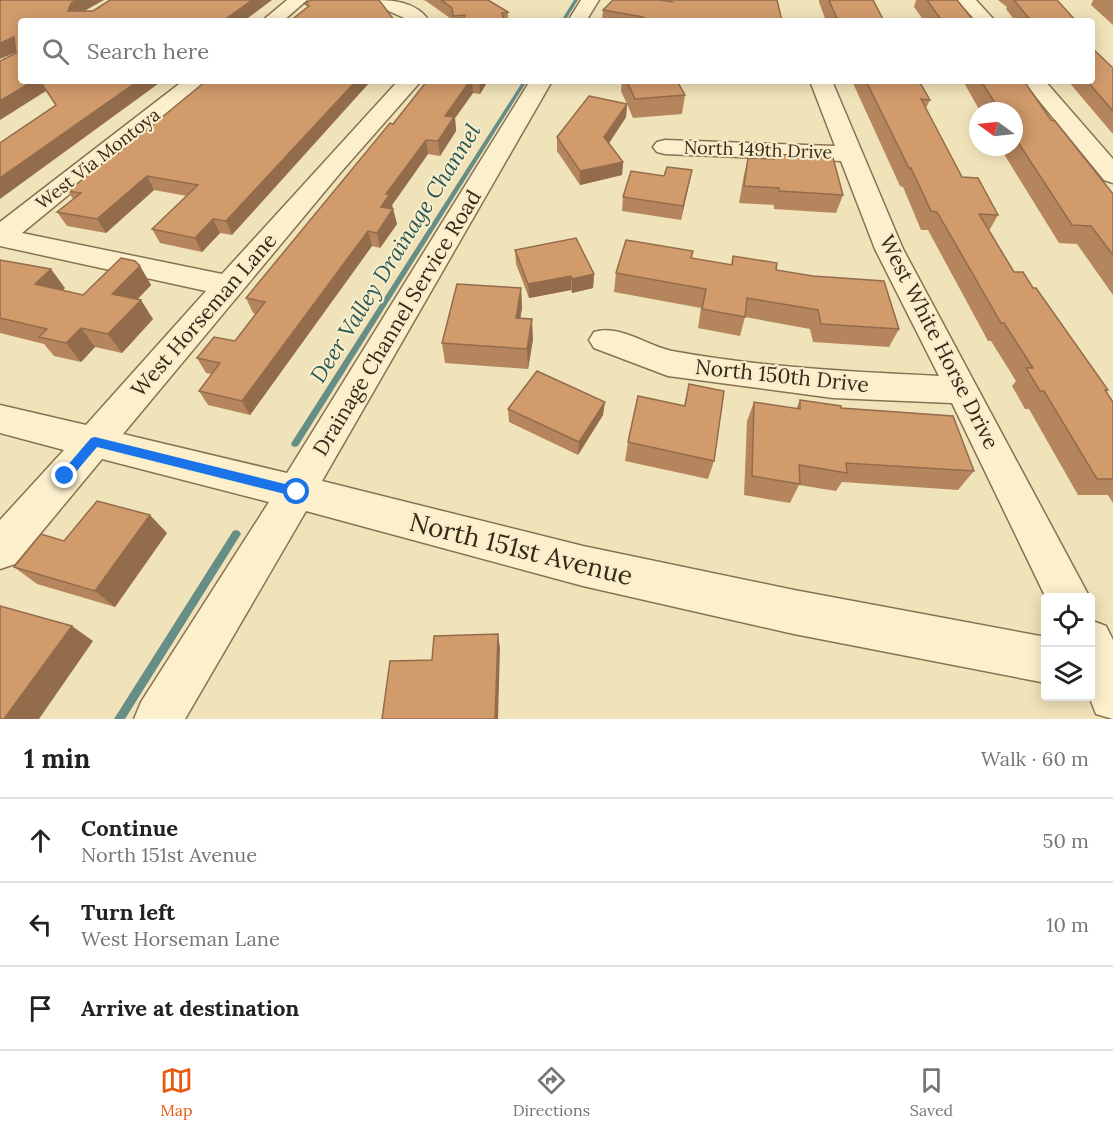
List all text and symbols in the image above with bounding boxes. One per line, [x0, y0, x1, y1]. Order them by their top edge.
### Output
search box [18, 18, 1095, 84]
icon: search [39, 35, 72, 68]
text: Search here [87, 37, 209, 65]
north arrow [969, 102, 1023, 156]
street label: West Via Montoya [31, 103, 164, 214]
water label: Deer Valley Drainage Channel [304, 118, 486, 388]
street label: North 149th Drive [683, 135, 833, 164]
street label: Drainage Channel Service Road [306, 185, 487, 461]
street label: West Horseman Lane [125, 227, 282, 402]
street label: West White Horse Drive [874, 230, 1005, 453]
street label: North 150th Drive [694, 353, 870, 398]
route end [51, 462, 77, 488]
route start [283, 478, 309, 504]
street label: North 151st Avenue [406, 505, 636, 592]
map controls [1041, 593, 1095, 701]
button: locate [1041, 593, 1095, 647]
button: layers [1041, 647, 1095, 701]
text: 1 min [24, 742, 90, 775]
text: Walk · 60 m [981, 746, 1089, 771]
text: Continue [81, 814, 178, 842]
icon: ahead [24, 824, 57, 857]
text: 50 m [1043, 828, 1089, 853]
text: North 151st Avenue [81, 842, 257, 867]
text: Turn left [81, 898, 175, 926]
icon: left [24, 908, 57, 941]
text: 10 m [1046, 912, 1089, 937]
text: West Horseman Lane [81, 926, 280, 951]
icon: arrive [24, 992, 57, 1025]
text: Arrive at destination [81, 994, 299, 1022]
tab: Map [160, 1064, 193, 1120]
tab: Directions [513, 1064, 590, 1120]
tab: Saved [910, 1064, 953, 1120]

